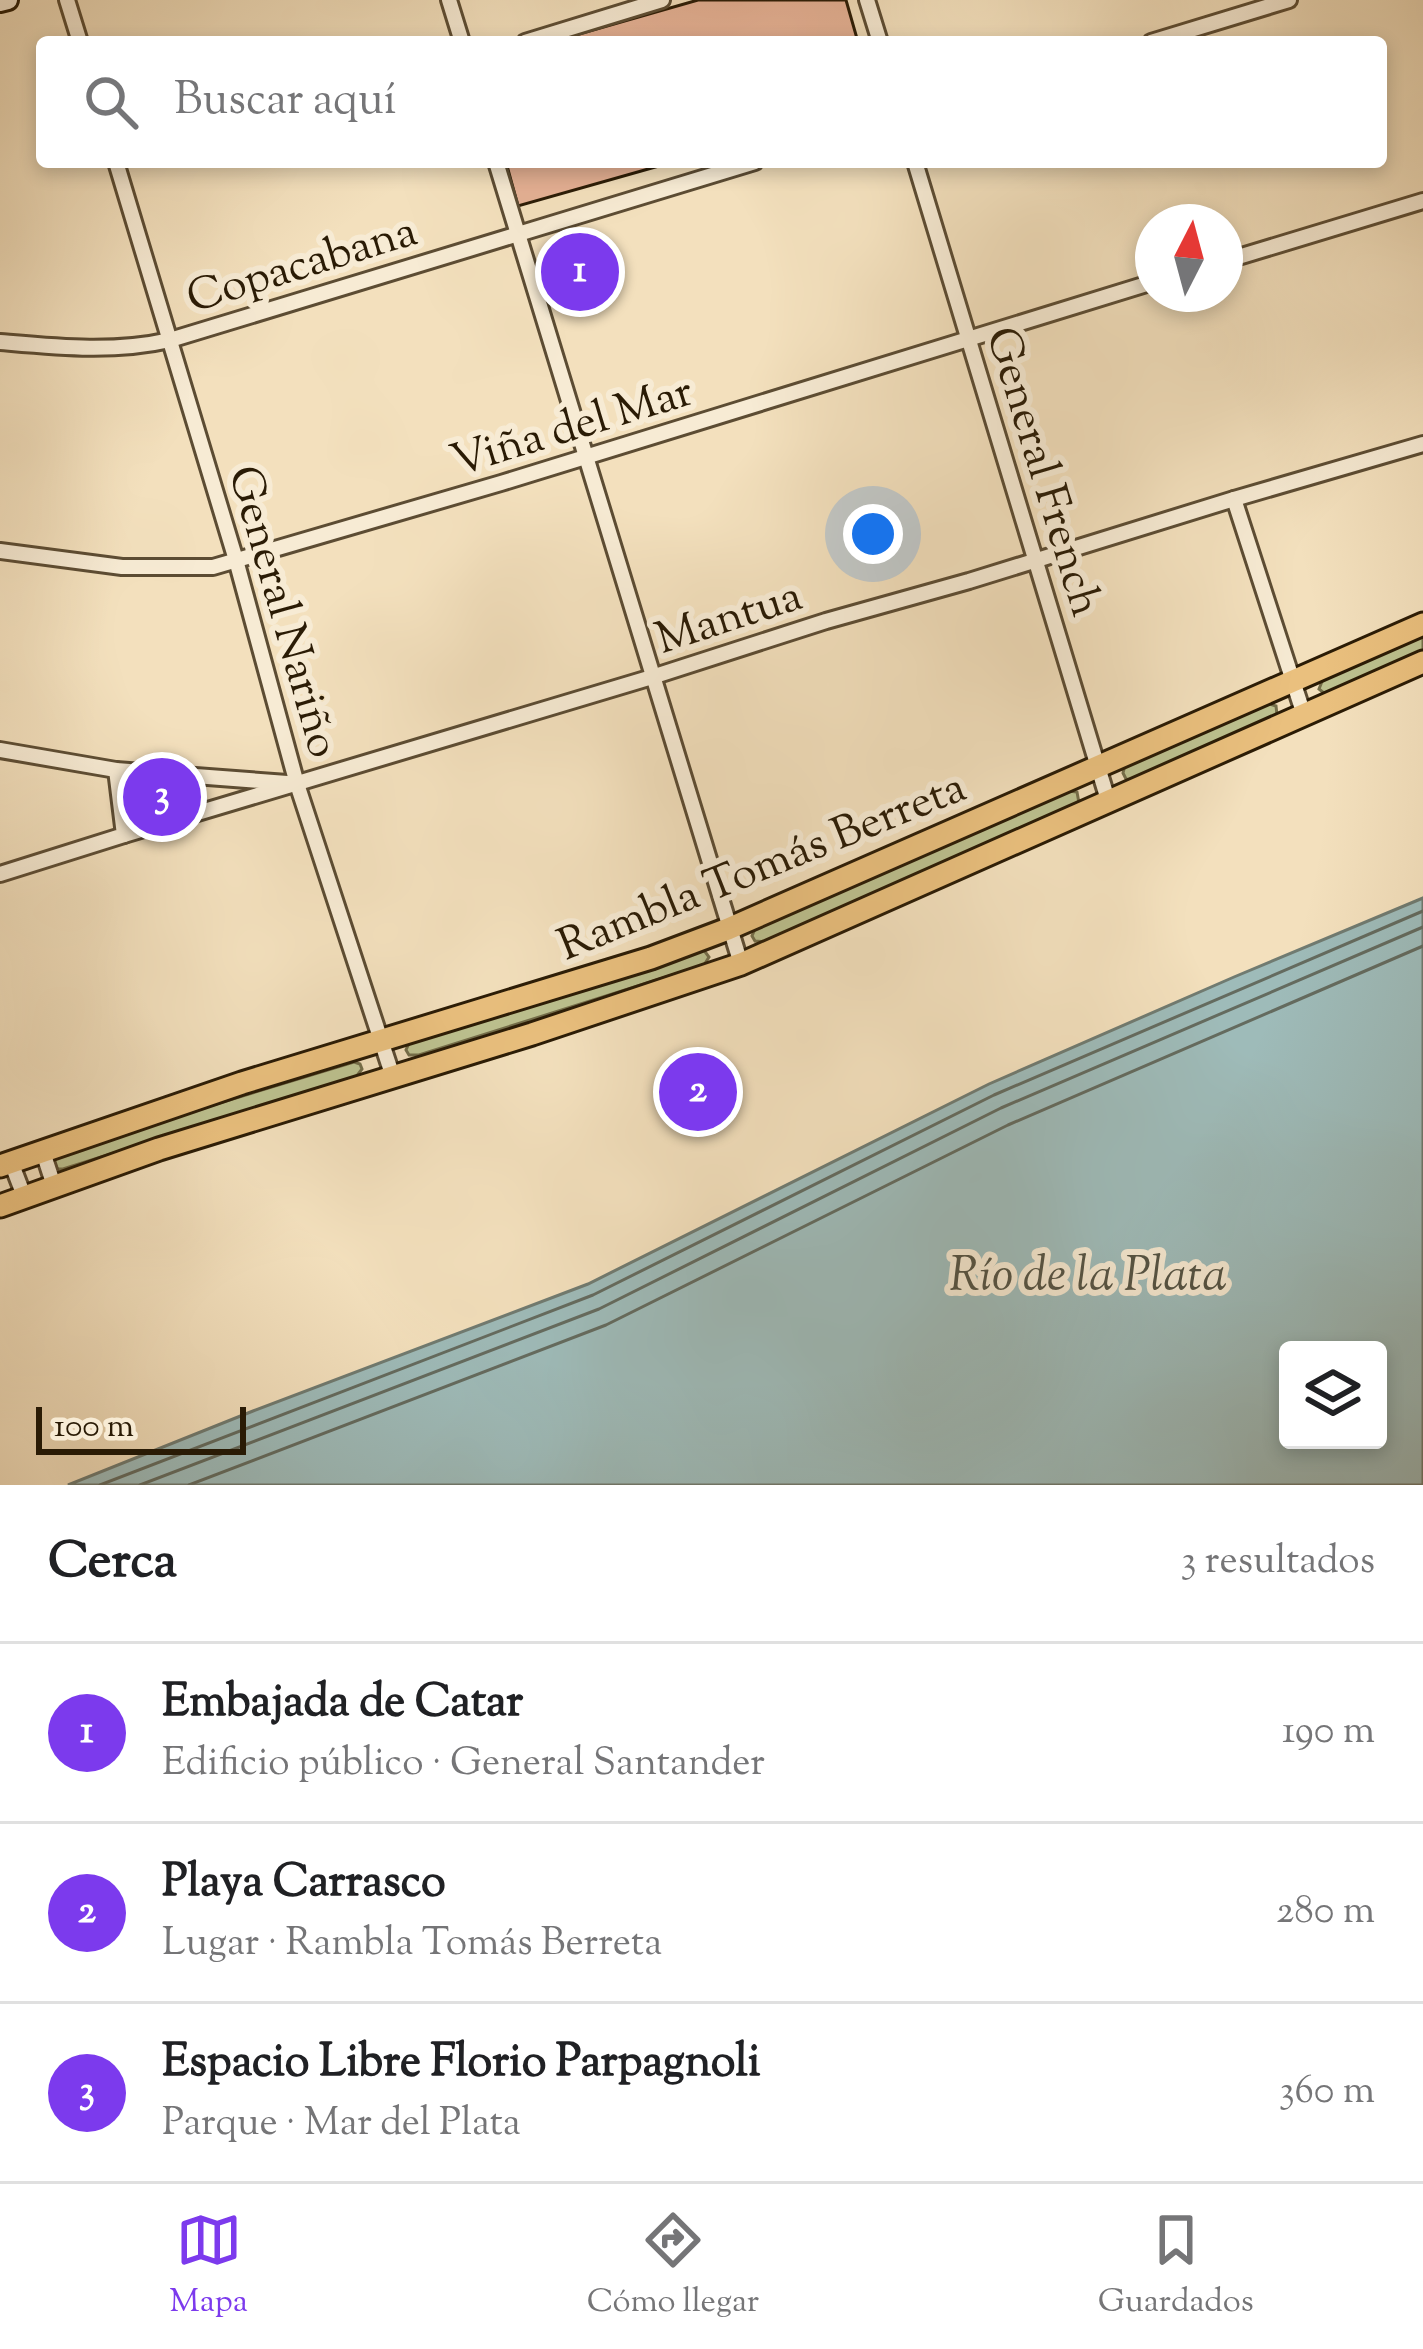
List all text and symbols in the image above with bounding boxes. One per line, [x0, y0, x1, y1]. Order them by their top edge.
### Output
search box [36, 36, 1387, 168]
icon: search [78, 69, 144, 135]
text: Buscar aquí [174, 70, 396, 135]
street label: Copacabana [179, 201, 426, 333]
north arrow [1135, 204, 1243, 312]
pin: 1 [541, 227, 619, 317]
street label: General French [966, 320, 1116, 625]
street label: Viña del Mar [444, 362, 702, 497]
street label: General Nariño [208, 459, 353, 766]
your location [843, 504, 903, 564]
street label: Mantua [648, 566, 811, 674]
pin: 3 [123, 752, 201, 842]
street label: Rambla Tomás Berreta [549, 758, 977, 981]
pin: 2 [659, 1047, 737, 1137]
water label: Río de la Plata [949, 1243, 1227, 1312]
map controls [1279, 1341, 1387, 1449]
button: layers [1279, 1341, 1387, 1449]
scale bar [36, 1401, 246, 1454]
text: 100 m [54, 1404, 134, 1452]
text: Cerca [48, 1527, 177, 1600]
text: 3 resultados [1181, 1535, 1375, 1591]
text: Embajada de Catar [162, 1672, 523, 1737]
text: 1 [80, 1705, 94, 1761]
text: 190 m [1282, 1705, 1375, 1761]
text: Edificio público · General Santander [162, 1737, 765, 1793]
text: Playa Carrasco [162, 1852, 446, 1917]
text: 2 [78, 1885, 96, 1941]
text: 280 m [1276, 1885, 1375, 1941]
text: Lugar · Rambla Tomás Berreta [162, 1917, 662, 1973]
text: Espacio Libre Florio Parpagnoli [162, 2032, 761, 2097]
text: 3 [79, 2065, 95, 2121]
text: 360 m [1279, 2065, 1375, 2121]
text: Parque · Mar del Plata [162, 2097, 521, 2153]
tab: Mapa [169, 2207, 248, 2327]
tab: Cómo llegar [587, 2207, 759, 2327]
tab: Guardados [1098, 2207, 1254, 2327]

